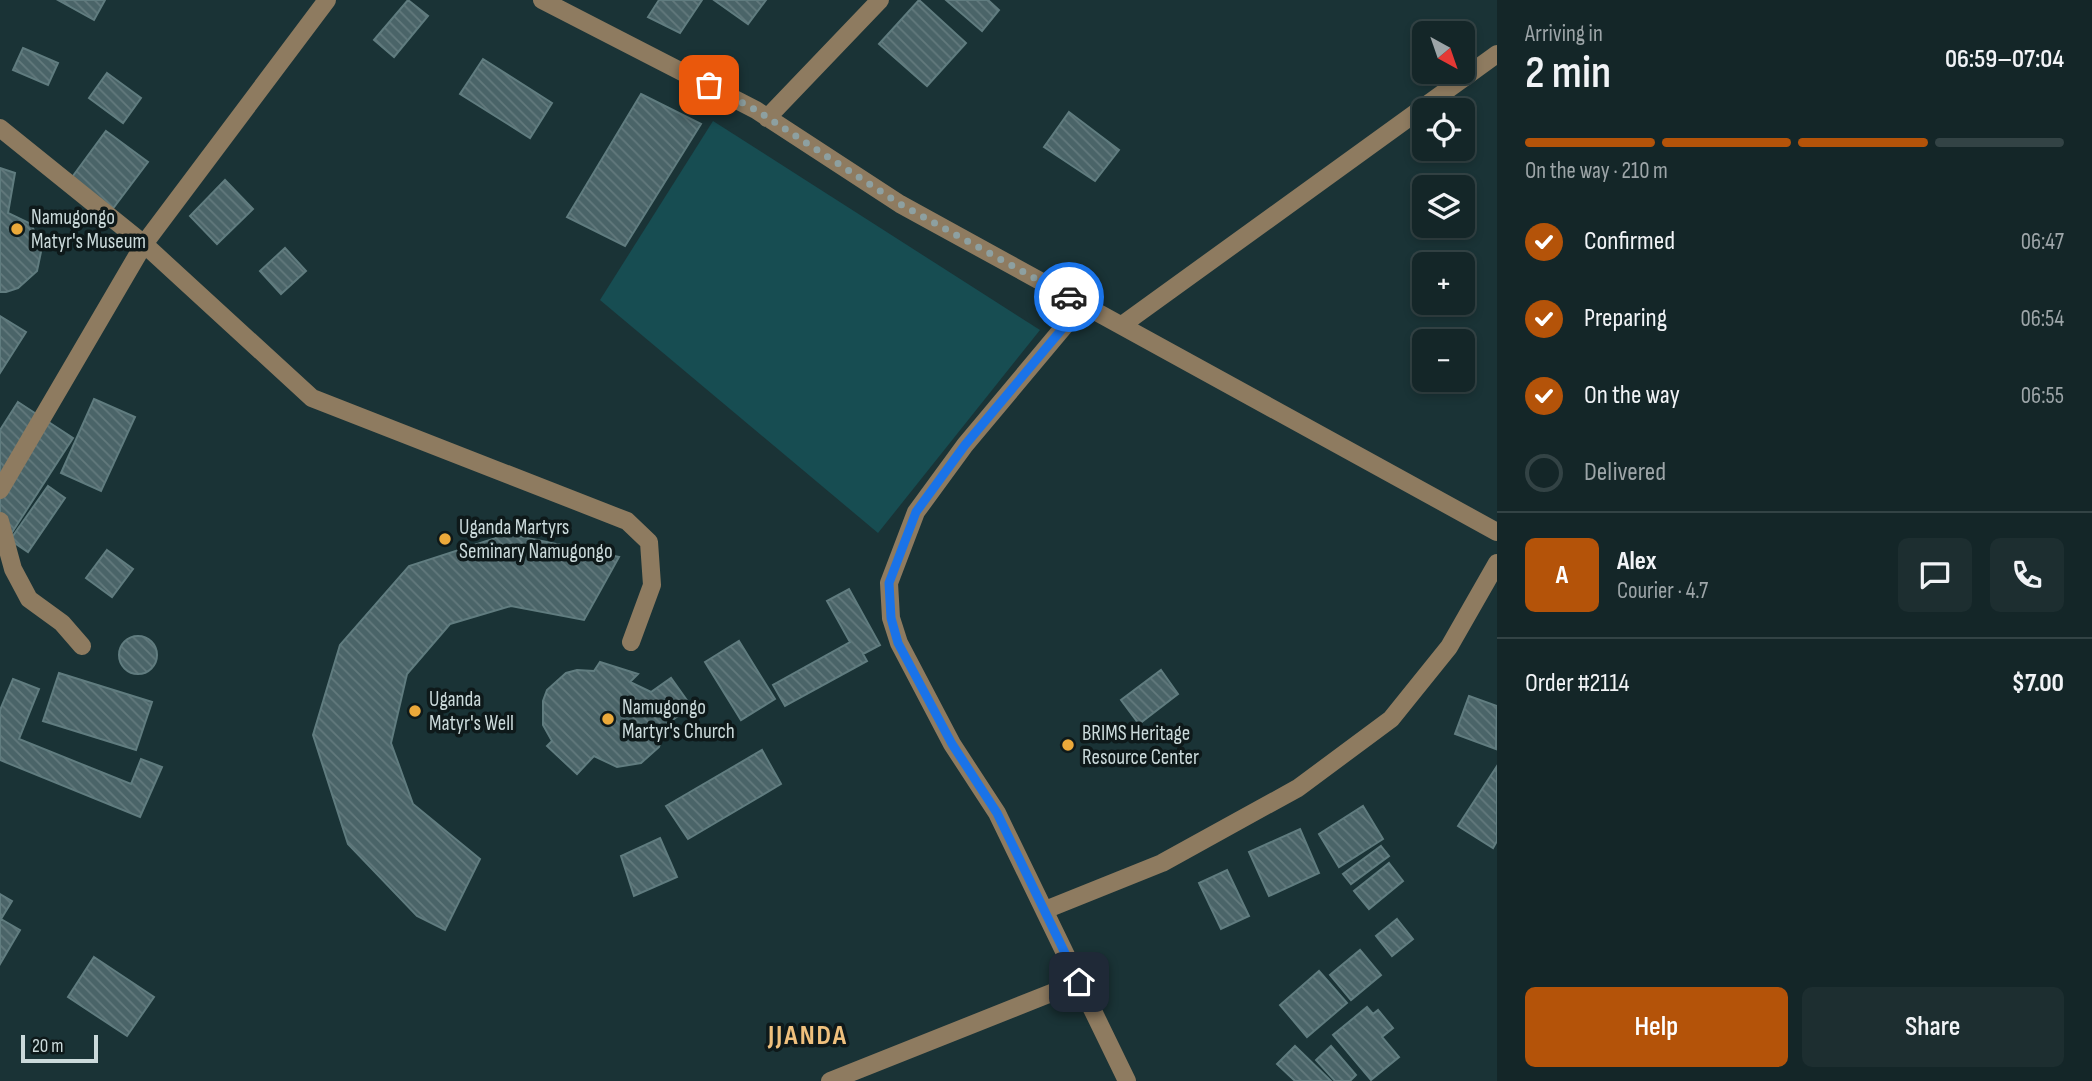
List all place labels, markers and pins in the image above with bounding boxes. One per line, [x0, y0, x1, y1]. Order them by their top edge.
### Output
pin [679, 55, 739, 115]
place label: Namugongo Matyr's Museum [31, 205, 146, 254]
marker: Namugongo Matyr's Museum [9, 221, 25, 237]
place label: Uganda Martyrs Seminary Namugongo [459, 515, 613, 564]
marker: Uganda Martyrs Seminary Namugongo [437, 531, 453, 547]
place label: Uganda Matyr's Well [429, 687, 514, 736]
place label: Namugongo Martyr's Church [622, 695, 735, 744]
marker: Uganda Matyr's Well [407, 703, 423, 719]
marker: Namugongo Martyr's Church [600, 711, 616, 727]
place label: BRIMS Heritage Resource Center [1082, 721, 1199, 770]
marker: BRIMS Heritage Resource Center [1060, 737, 1076, 753]
pin [1049, 952, 1109, 1012]

